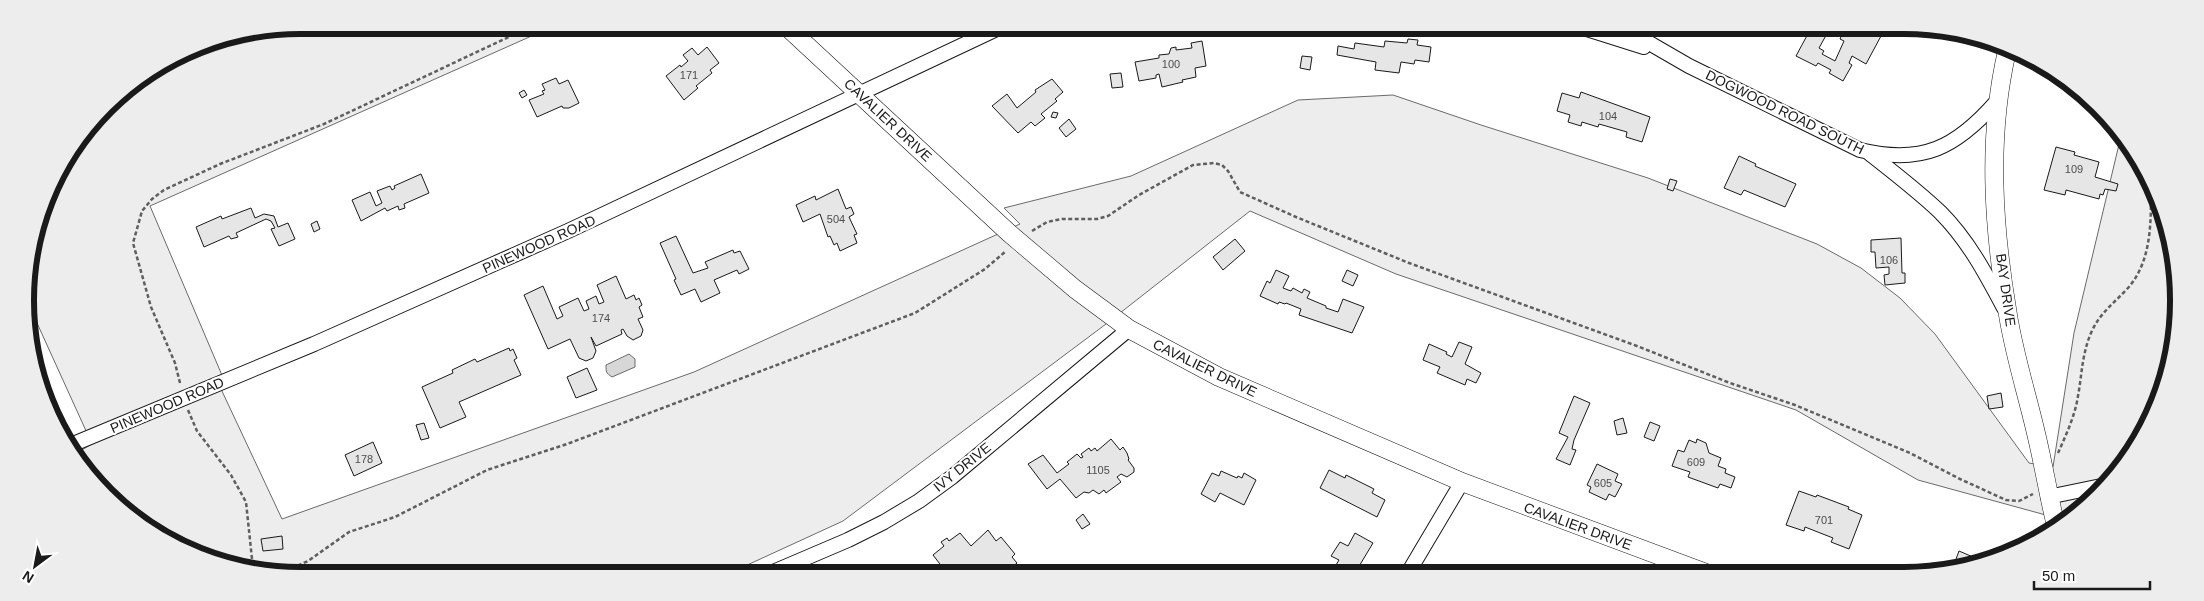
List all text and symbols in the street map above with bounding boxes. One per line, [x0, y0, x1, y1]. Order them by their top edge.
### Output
house number: 100 [1162, 58, 1180, 70]
street label: DOGWOOD ROAD SOUTH [1703, 67, 1867, 157]
house number: 171 [680, 69, 698, 81]
street label: CAVALIER DRIVE [841, 75, 935, 165]
house number: 104 [1599, 110, 1617, 122]
house number: 109 [2065, 163, 2083, 175]
street label: PINEWOOD ROAD [480, 212, 598, 276]
house number: 504 [827, 213, 845, 225]
street label: BAY DRIVE [1993, 253, 2019, 327]
house number: 106 [1880, 254, 1898, 266]
house number: 174 [592, 312, 610, 324]
street label: CAVALIER DRIVE [1150, 336, 1260, 400]
street label: PINEWOOD ROAD [108, 374, 226, 436]
street label: IVY DRIVE [930, 439, 994, 495]
house number: 178 [355, 453, 373, 465]
house number: 609 [1687, 456, 1705, 468]
house number: 1105 [1086, 464, 1110, 476]
house number: 605 [1594, 477, 1612, 489]
street label: CAVALIER DRIVE [1522, 499, 1634, 553]
house number: 701 [1815, 514, 1833, 526]
north arrow [10, 541, 60, 591]
scale bar [2034, 558, 2150, 590]
text: 50 m [2042, 567, 2075, 584]
text: N [20, 568, 37, 586]

